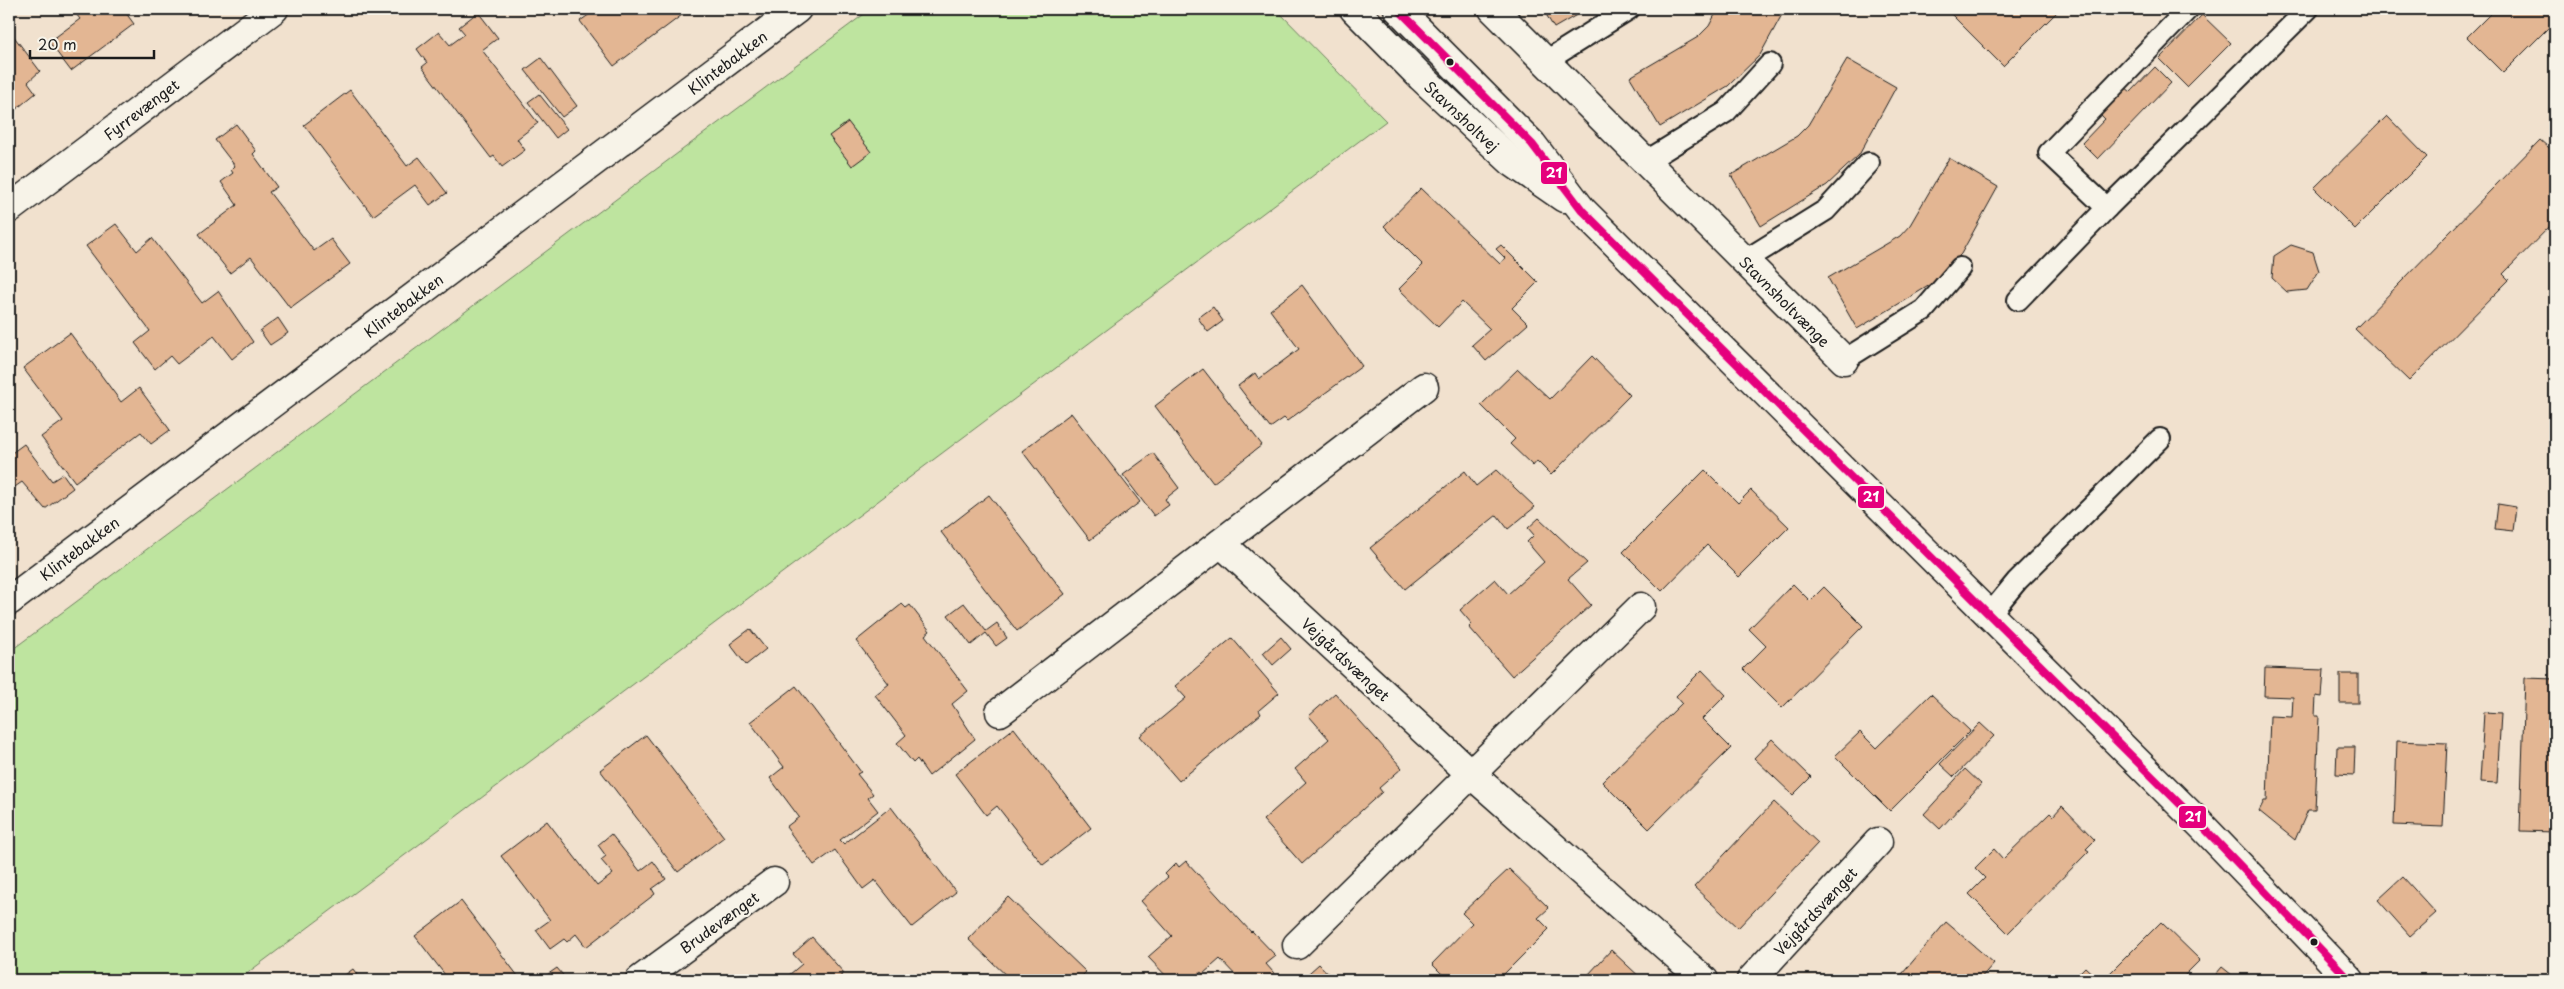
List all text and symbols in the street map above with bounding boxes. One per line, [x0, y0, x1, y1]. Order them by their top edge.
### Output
street label: Klintebakken [682, 24, 772, 100]
scale bar [30, 28, 154, 60]
text: 20 m [38, 32, 77, 55]
unlabelled marker [1445, 57, 1455, 67]
street label: Fyrrevænget [98, 73, 184, 145]
street label: Stavnsholtvej [1419, 75, 1505, 157]
line badge: 21 [1540, 161, 1568, 185]
text: 21 [1546, 162, 1563, 183]
street label: Stavnsholtvænge [1734, 250, 1836, 352]
street label: Klintebakken [358, 267, 448, 343]
line badge: 21 [1857, 485, 1885, 509]
text: 21 [1863, 486, 1880, 507]
street label: Klintebakken [34, 510, 124, 586]
street label: Vejgårdsvænget [1297, 612, 1395, 706]
line badge: 21 [2178, 805, 2207, 829]
text: 21 [2185, 806, 2202, 827]
street label: Vejgårdsvænget [1768, 862, 1862, 960]
street label: Brudevænget [675, 885, 763, 959]
unlabelled marker [2309, 937, 2319, 947]

